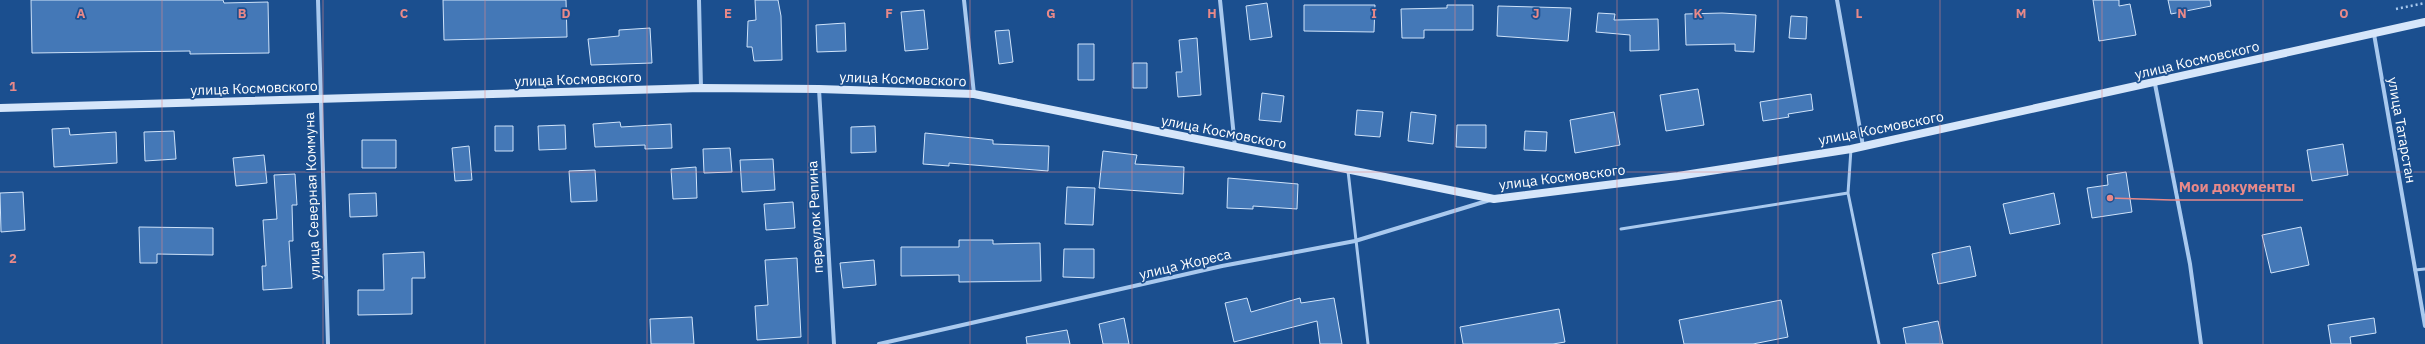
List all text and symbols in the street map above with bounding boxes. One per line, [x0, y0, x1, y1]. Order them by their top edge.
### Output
text: A [77, 5, 86, 22]
text: B [238, 5, 247, 22]
text: C [400, 5, 409, 22]
text: D [561, 5, 571, 22]
text: E [724, 5, 732, 22]
text: F [885, 5, 893, 22]
text: G [1046, 5, 1056, 22]
text: H [1207, 5, 1217, 22]
text: I [1371, 5, 1377, 22]
text: J [1532, 5, 1540, 22]
text: K [1693, 5, 1703, 22]
text: L [1856, 5, 1863, 22]
text: M [2016, 5, 2026, 22]
text: N [2177, 5, 2187, 22]
text: O [2339, 5, 2349, 22]
street label: улица Космовского [2133, 37, 2261, 83]
street label: улица Космовского [514, 68, 642, 90]
street label: улица Космовского [839, 68, 967, 90]
street label: улица Татарстан [2384, 75, 2420, 185]
street label: улица Космовского [190, 77, 318, 99]
text: 1 [9, 78, 17, 95]
street label: улица Космовского [1817, 107, 1945, 149]
street label: улица Северная Коммуна [300, 111, 324, 280]
street label: улица Космовского [1160, 111, 1288, 153]
street label: переулок Репина [803, 160, 827, 274]
street label: улица Космовского [1498, 160, 1626, 194]
callout: Мои документы [2171, 173, 2303, 200]
text: Мои документы [2179, 177, 2295, 196]
street label: улица Жореса [1137, 245, 1233, 283]
text: 2 [9, 250, 17, 267]

